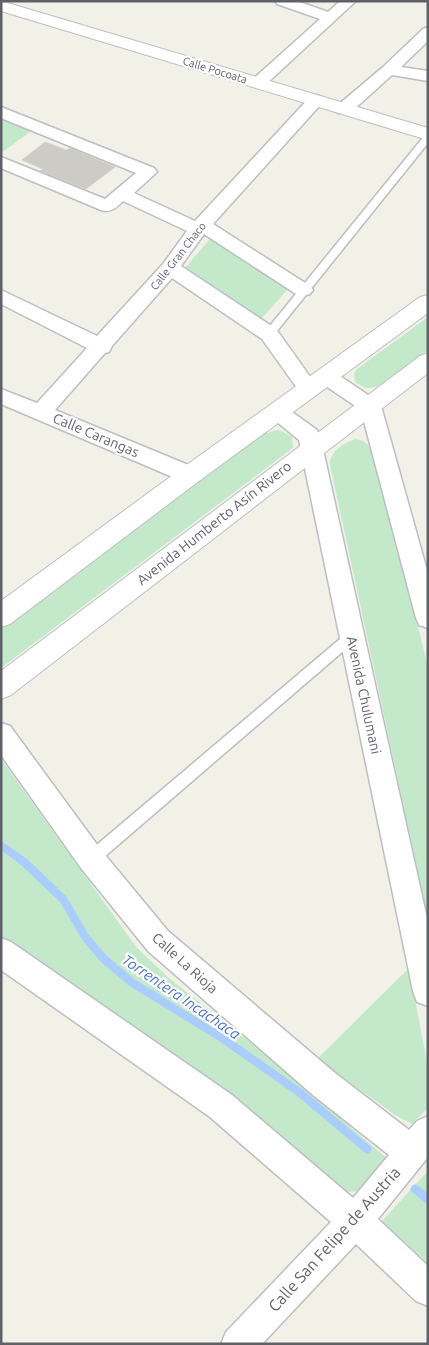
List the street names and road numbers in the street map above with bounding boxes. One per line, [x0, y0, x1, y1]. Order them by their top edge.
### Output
street label: Calle Pocoata [181, 54, 249, 86]
street label: Calle Gran Chaco [148, 220, 208, 292]
street label: Calle Carangas [51, 410, 141, 460]
street label: Avenida Humberto Asín Rivero [134, 458, 294, 588]
street label: Avenida Chulumani [344, 634, 384, 756]
street label: Calle La Rioja [149, 929, 221, 997]
street label: Calle San Felipe de Austria [264, 1163, 404, 1315]

